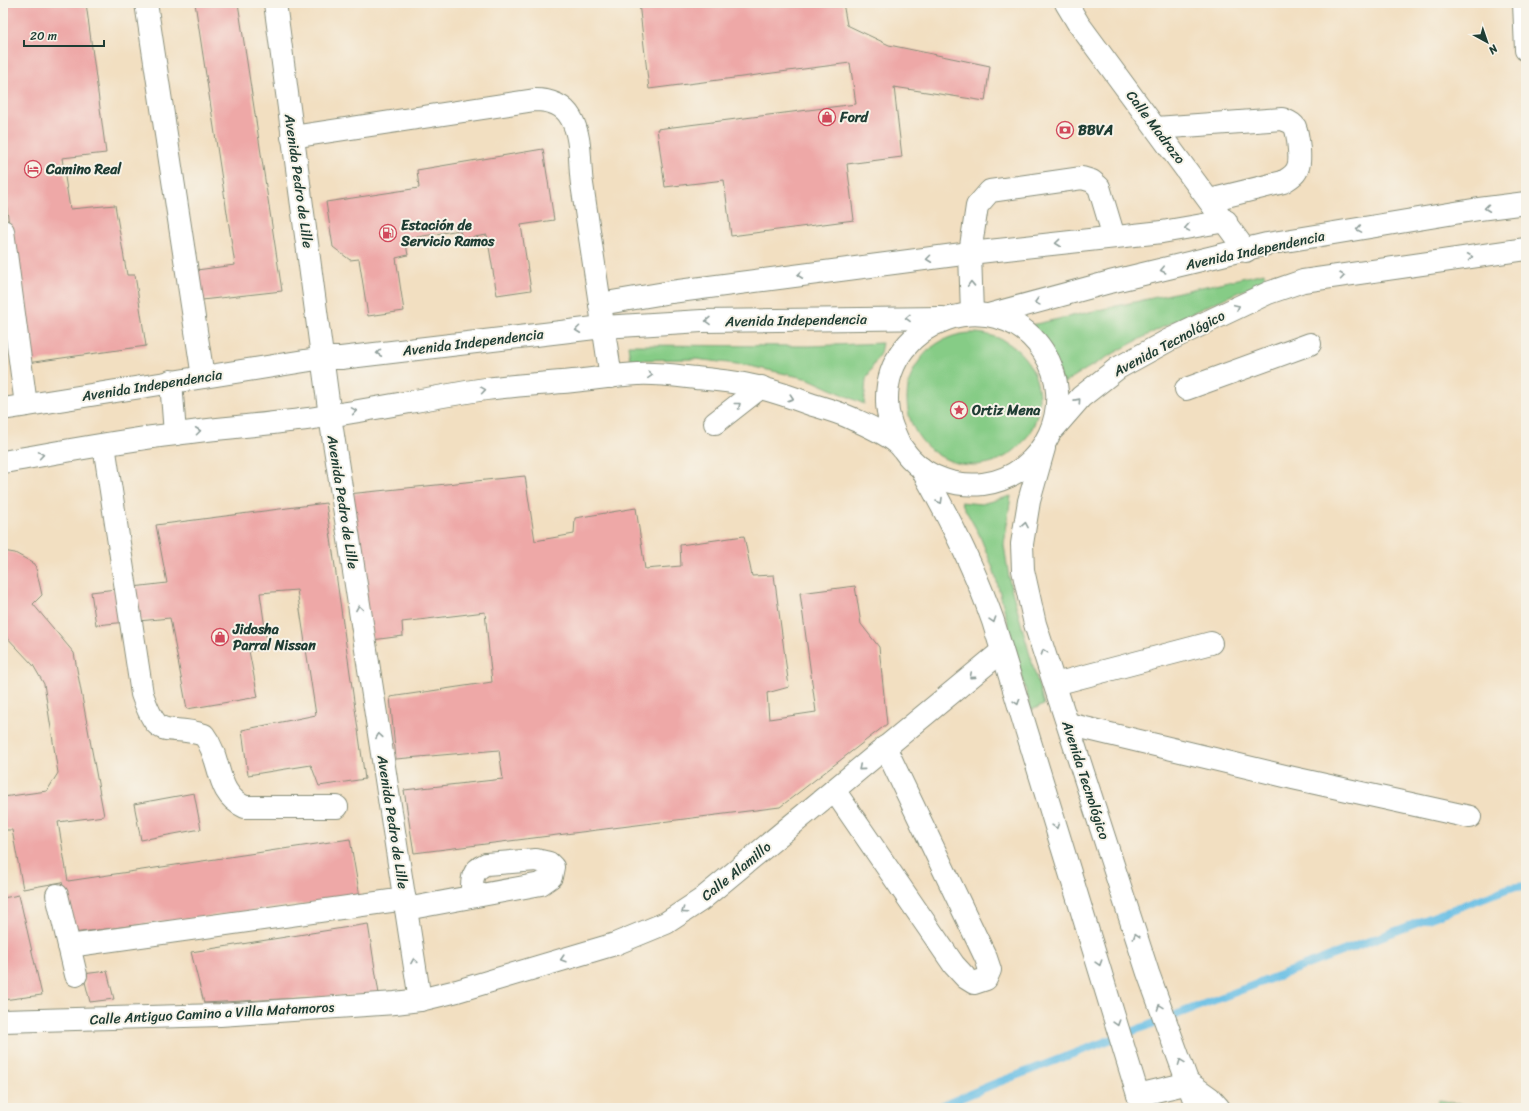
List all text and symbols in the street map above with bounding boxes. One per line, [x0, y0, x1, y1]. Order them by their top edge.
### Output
scale bar [24, 22, 104, 48]
north arrow [1467, 22, 1507, 62]
text: 20 m [30, 25, 57, 47]
text: N [1484, 39, 1503, 59]
street label: Calle Madrazo [1119, 85, 1192, 170]
place label: Ford [839, 105, 869, 130]
shop icon: Ford [817, 107, 837, 127]
street label: Avenida Pedro de Lille [277, 111, 320, 250]
place label: BBVA [1078, 118, 1113, 143]
bank icon: BBVA [1055, 120, 1075, 140]
place label: Camino Real [45, 157, 122, 182]
hotel icon: Camino Real [23, 159, 43, 179]
one-way arrow [1484, 203, 1490, 212]
place label: Estación de Servicio Ramos [400, 213, 495, 254]
fuel station icon: Estación de Servicio Ramos [378, 223, 398, 243]
street label: Avenida Independencia [1182, 223, 1328, 278]
one-way arrow [1184, 223, 1191, 232]
one-way arrow [1356, 224, 1362, 233]
one-way arrow [1055, 239, 1061, 248]
one-way arrow [1467, 253, 1474, 262]
one-way arrow [926, 254, 932, 263]
one-way arrow [1160, 265, 1167, 273]
one-way arrow [797, 270, 803, 279]
one-way arrow [1339, 272, 1345, 281]
one-way arrow [967, 281, 975, 287]
one-way arrow [1034, 297, 1041, 306]
street label: Avenida Tecnológico [1108, 303, 1230, 384]
one-way arrow [1233, 304, 1241, 312]
street label: Avenida Independencia [724, 307, 868, 334]
one-way arrow [905, 314, 911, 322]
one-way arrow [705, 317, 711, 325]
street label: Avenida Independencia [400, 321, 546, 364]
one-way arrow [575, 325, 581, 334]
one-way arrow [376, 348, 382, 357]
street label: Avenida Independencia [79, 362, 225, 409]
one-way arrow [647, 370, 653, 379]
one-way arrow [479, 386, 486, 395]
one-way arrow [788, 393, 795, 401]
place label: Ortiz Mena [971, 398, 1041, 423]
one-way arrow [1073, 398, 1080, 405]
place icon: Ortiz Mena [949, 400, 969, 420]
one-way arrow [733, 403, 740, 410]
one-way arrow [351, 407, 357, 416]
one-way arrow [195, 427, 201, 436]
street label: Avenida Pedro de Lille [319, 432, 365, 571]
one-way arrow [38, 451, 45, 460]
one-way arrow [936, 497, 943, 505]
one-way arrow [1020, 522, 1029, 528]
one-way arrow [356, 604, 364, 611]
one-way arrow [988, 616, 997, 623]
place label: Jidosha Parral Nissan [232, 617, 316, 658]
shop icon: Jidosha Parral Nissan [210, 627, 230, 647]
one-way arrow [1040, 649, 1049, 656]
one-way arrow [969, 671, 976, 678]
one-way arrow [1012, 698, 1021, 705]
street label: Avenida Tecnológico [1054, 716, 1117, 843]
one-way arrow [376, 733, 384, 739]
street label: Avenida Pedro de Lille [369, 752, 415, 891]
one-way arrow [858, 763, 865, 770]
one-way arrow [1051, 822, 1060, 829]
street label: Calle Alamillo [696, 835, 777, 908]
one-way arrow [681, 907, 688, 914]
one-way arrow [1132, 933, 1141, 940]
one-way arrow [560, 954, 567, 963]
one-way arrow [410, 958, 419, 964]
one-way arrow [1094, 960, 1103, 967]
street label: Calle Antiguo Camino a Villa Matamoros [89, 995, 335, 1032]
one-way arrow [1157, 1004, 1165, 1011]
one-way arrow [1112, 1020, 1121, 1027]
one-way arrow [1177, 1058, 1185, 1065]

